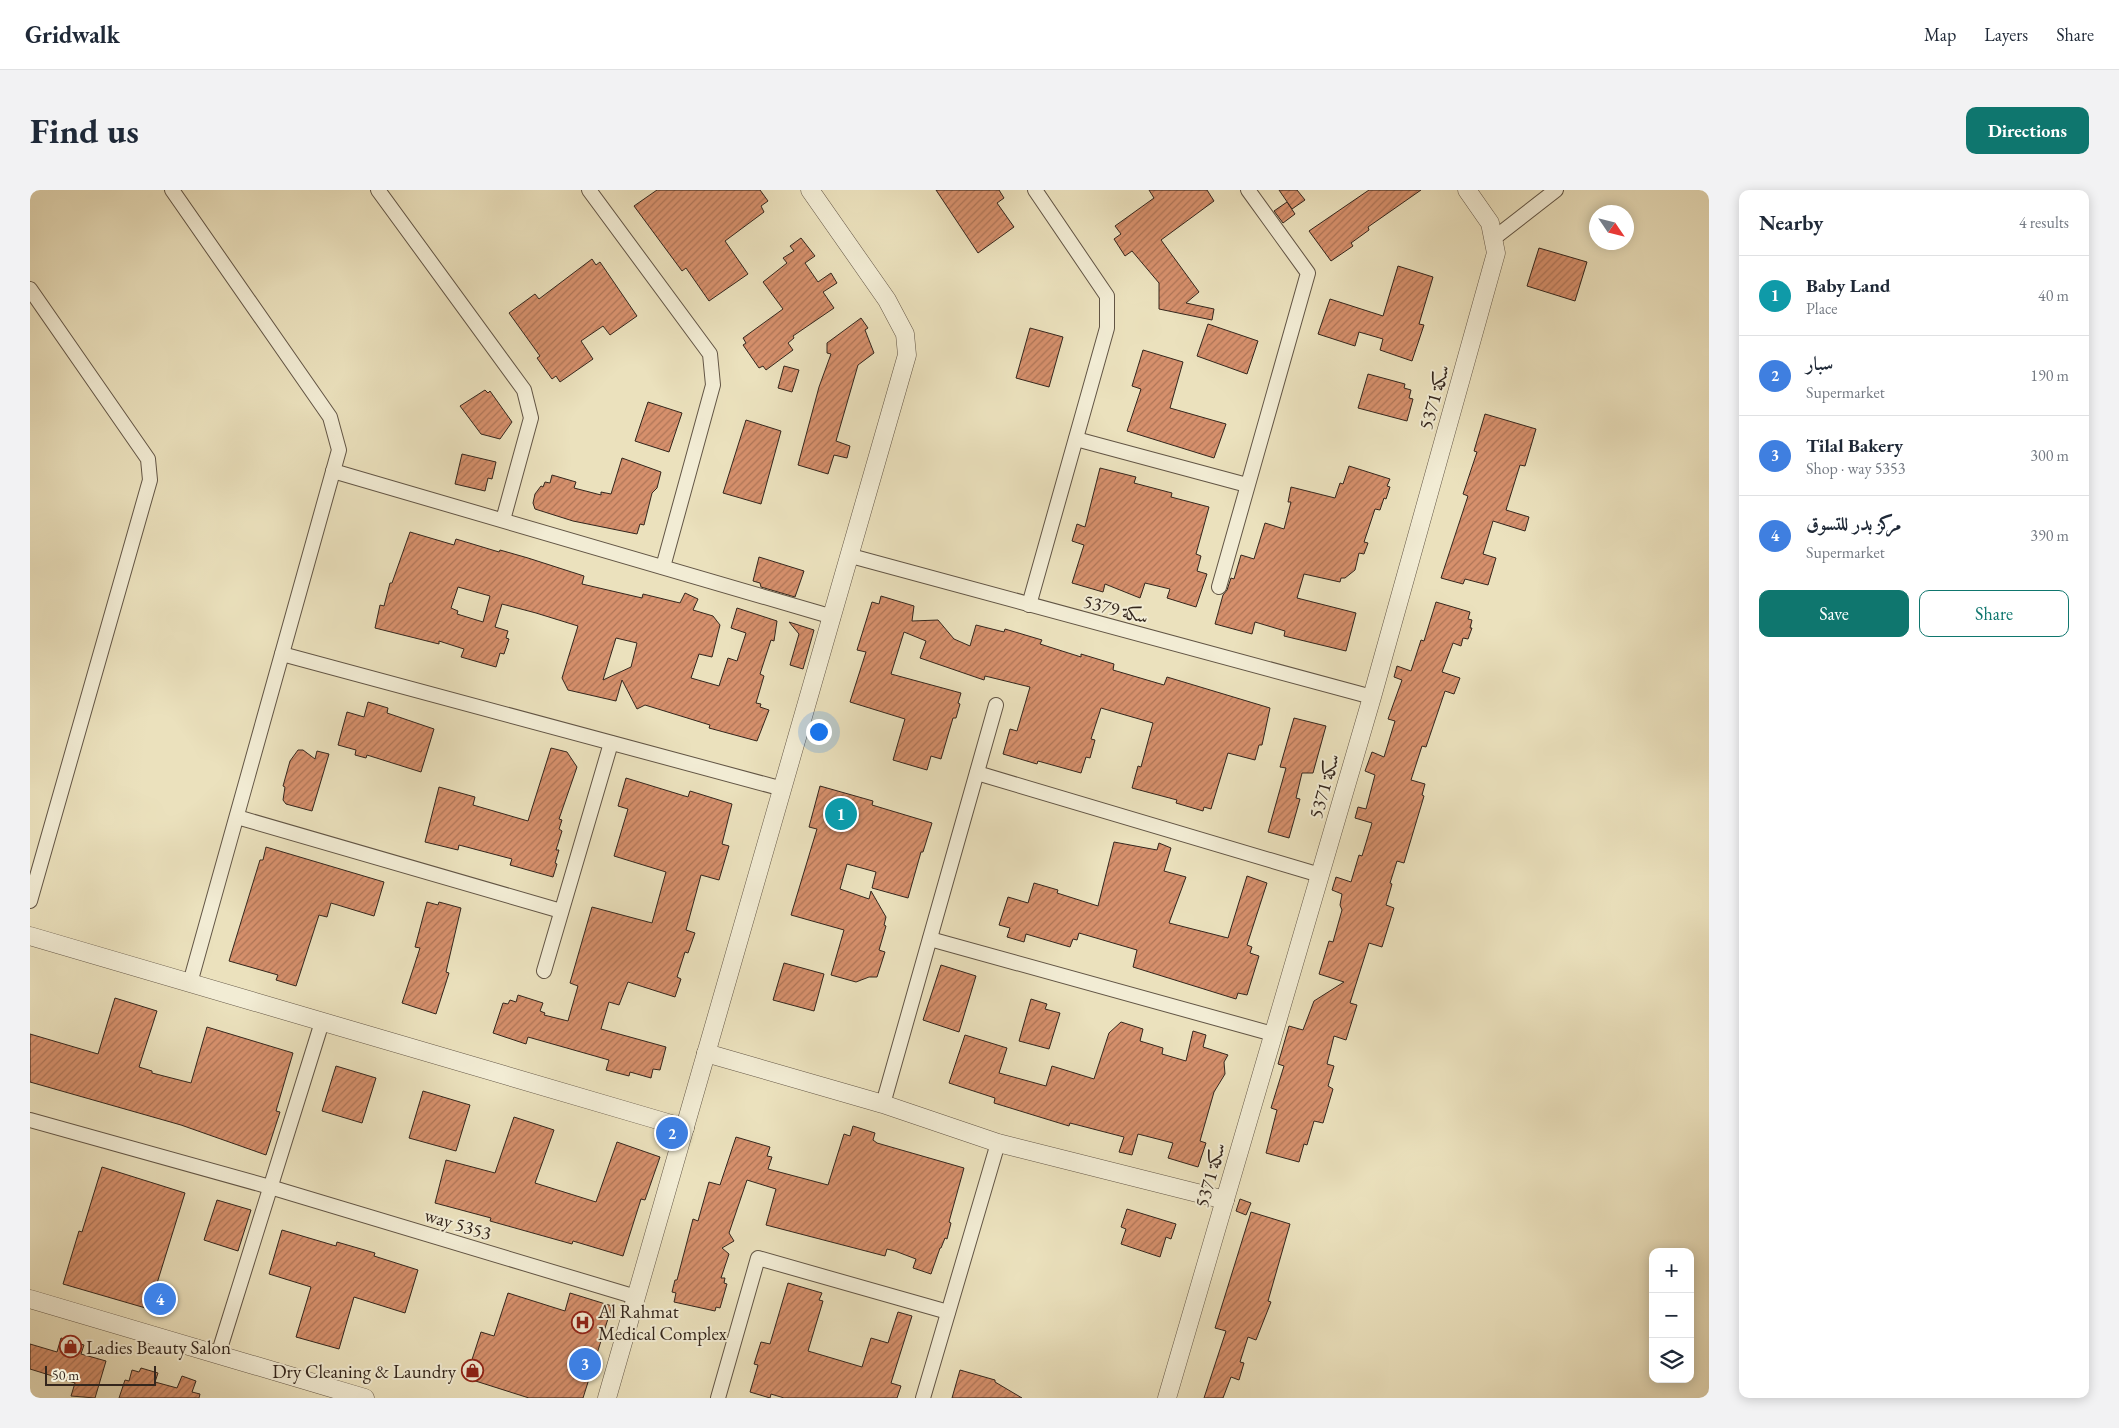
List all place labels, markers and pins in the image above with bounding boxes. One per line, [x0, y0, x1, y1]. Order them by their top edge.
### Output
pin: 1 [825, 795, 857, 833]
pin: 2 [656, 1114, 688, 1152]
pin: 4 [144, 1280, 176, 1318]
place label: Al Rahmat Medical Complex [597, 1299, 728, 1346]
hospital icon: Al Rahmat Medical Complex [570, 1310, 594, 1334]
shop icon: Ladies Beauty Salon [58, 1335, 82, 1359]
place label: Ladies Beauty Salon [86, 1335, 231, 1360]
pin: 3 [569, 1345, 601, 1383]
place label: Dry Cleaning & Laundry [272, 1359, 457, 1384]
shop icon: Dry Cleaning & Laundry [460, 1359, 484, 1383]

